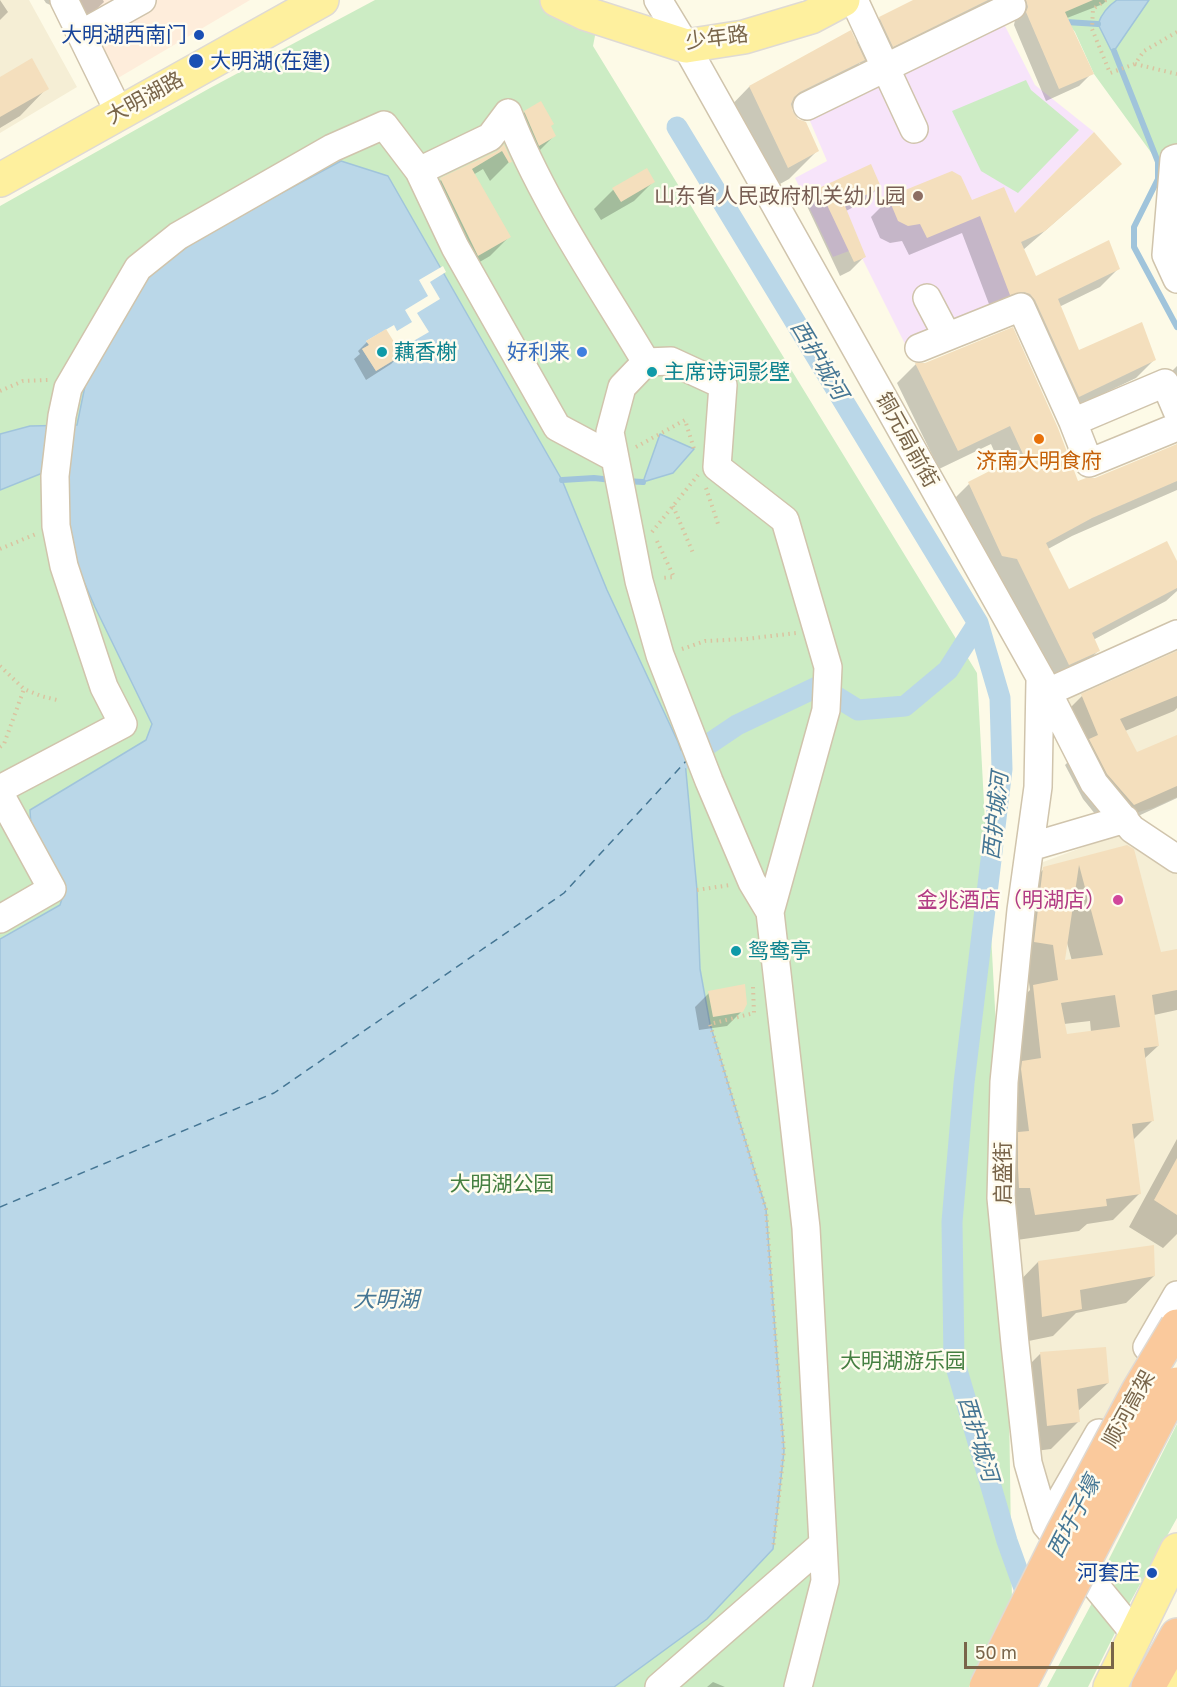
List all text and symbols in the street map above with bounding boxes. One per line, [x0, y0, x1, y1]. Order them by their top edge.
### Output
place label: 大明湖西南门 [61, 22, 187, 48]
street label: 少年路 [684, 22, 750, 54]
marker: 大明湖西南门 [192, 28, 206, 42]
place label: 大明湖(在建) [210, 48, 331, 74]
marker: 大明湖(在建) [187, 52, 205, 70]
street label: 大明湖路 [102, 67, 188, 129]
place label: 山东省人民政府机关幼儿园 [654, 183, 906, 209]
marker: 山东省人民政府机关幼儿园 [911, 189, 925, 203]
water label: 西护城河 [785, 315, 853, 405]
place label: 藕香榭 [394, 339, 457, 365]
place label: 好利来 [507, 339, 570, 365]
marker: 藕香榭 [375, 345, 389, 359]
marker: 好利来 [575, 345, 589, 359]
place label: 主席诗词影壁 [664, 359, 790, 385]
marker: 主席诗词影壁 [645, 365, 659, 379]
street label: 铜元局前街 [871, 388, 943, 492]
marker: 济南大明食府 [1032, 432, 1046, 446]
place label: 济南大明食府 [976, 448, 1102, 474]
water label: 西护城河 [978, 771, 1014, 861]
place label: 金兆酒店（明湖店） [917, 887, 1106, 913]
marker: 金兆酒店（明湖店） [1111, 893, 1125, 907]
place label: 鸳鸯亭 [748, 938, 811, 964]
marker: 鸳鸯亭 [729, 944, 743, 958]
street label: 启盛街 [990, 1142, 1016, 1204]
park label: 大明湖公园 [450, 1171, 554, 1197]
water label: 大明湖 [353, 1287, 419, 1313]
park label: 大明湖游乐园 [840, 1348, 966, 1374]
street label: 顺河高架 [1098, 1366, 1160, 1452]
water label: 西护城河 [953, 1393, 1003, 1485]
water label: 西圩子壕 [1042, 1472, 1106, 1562]
place label: 河套庄 [1077, 1560, 1140, 1586]
marker: 河套庄 [1145, 1566, 1159, 1580]
scale bar [967, 1630, 1117, 1668]
text: 50 m [975, 1641, 1017, 1663]

